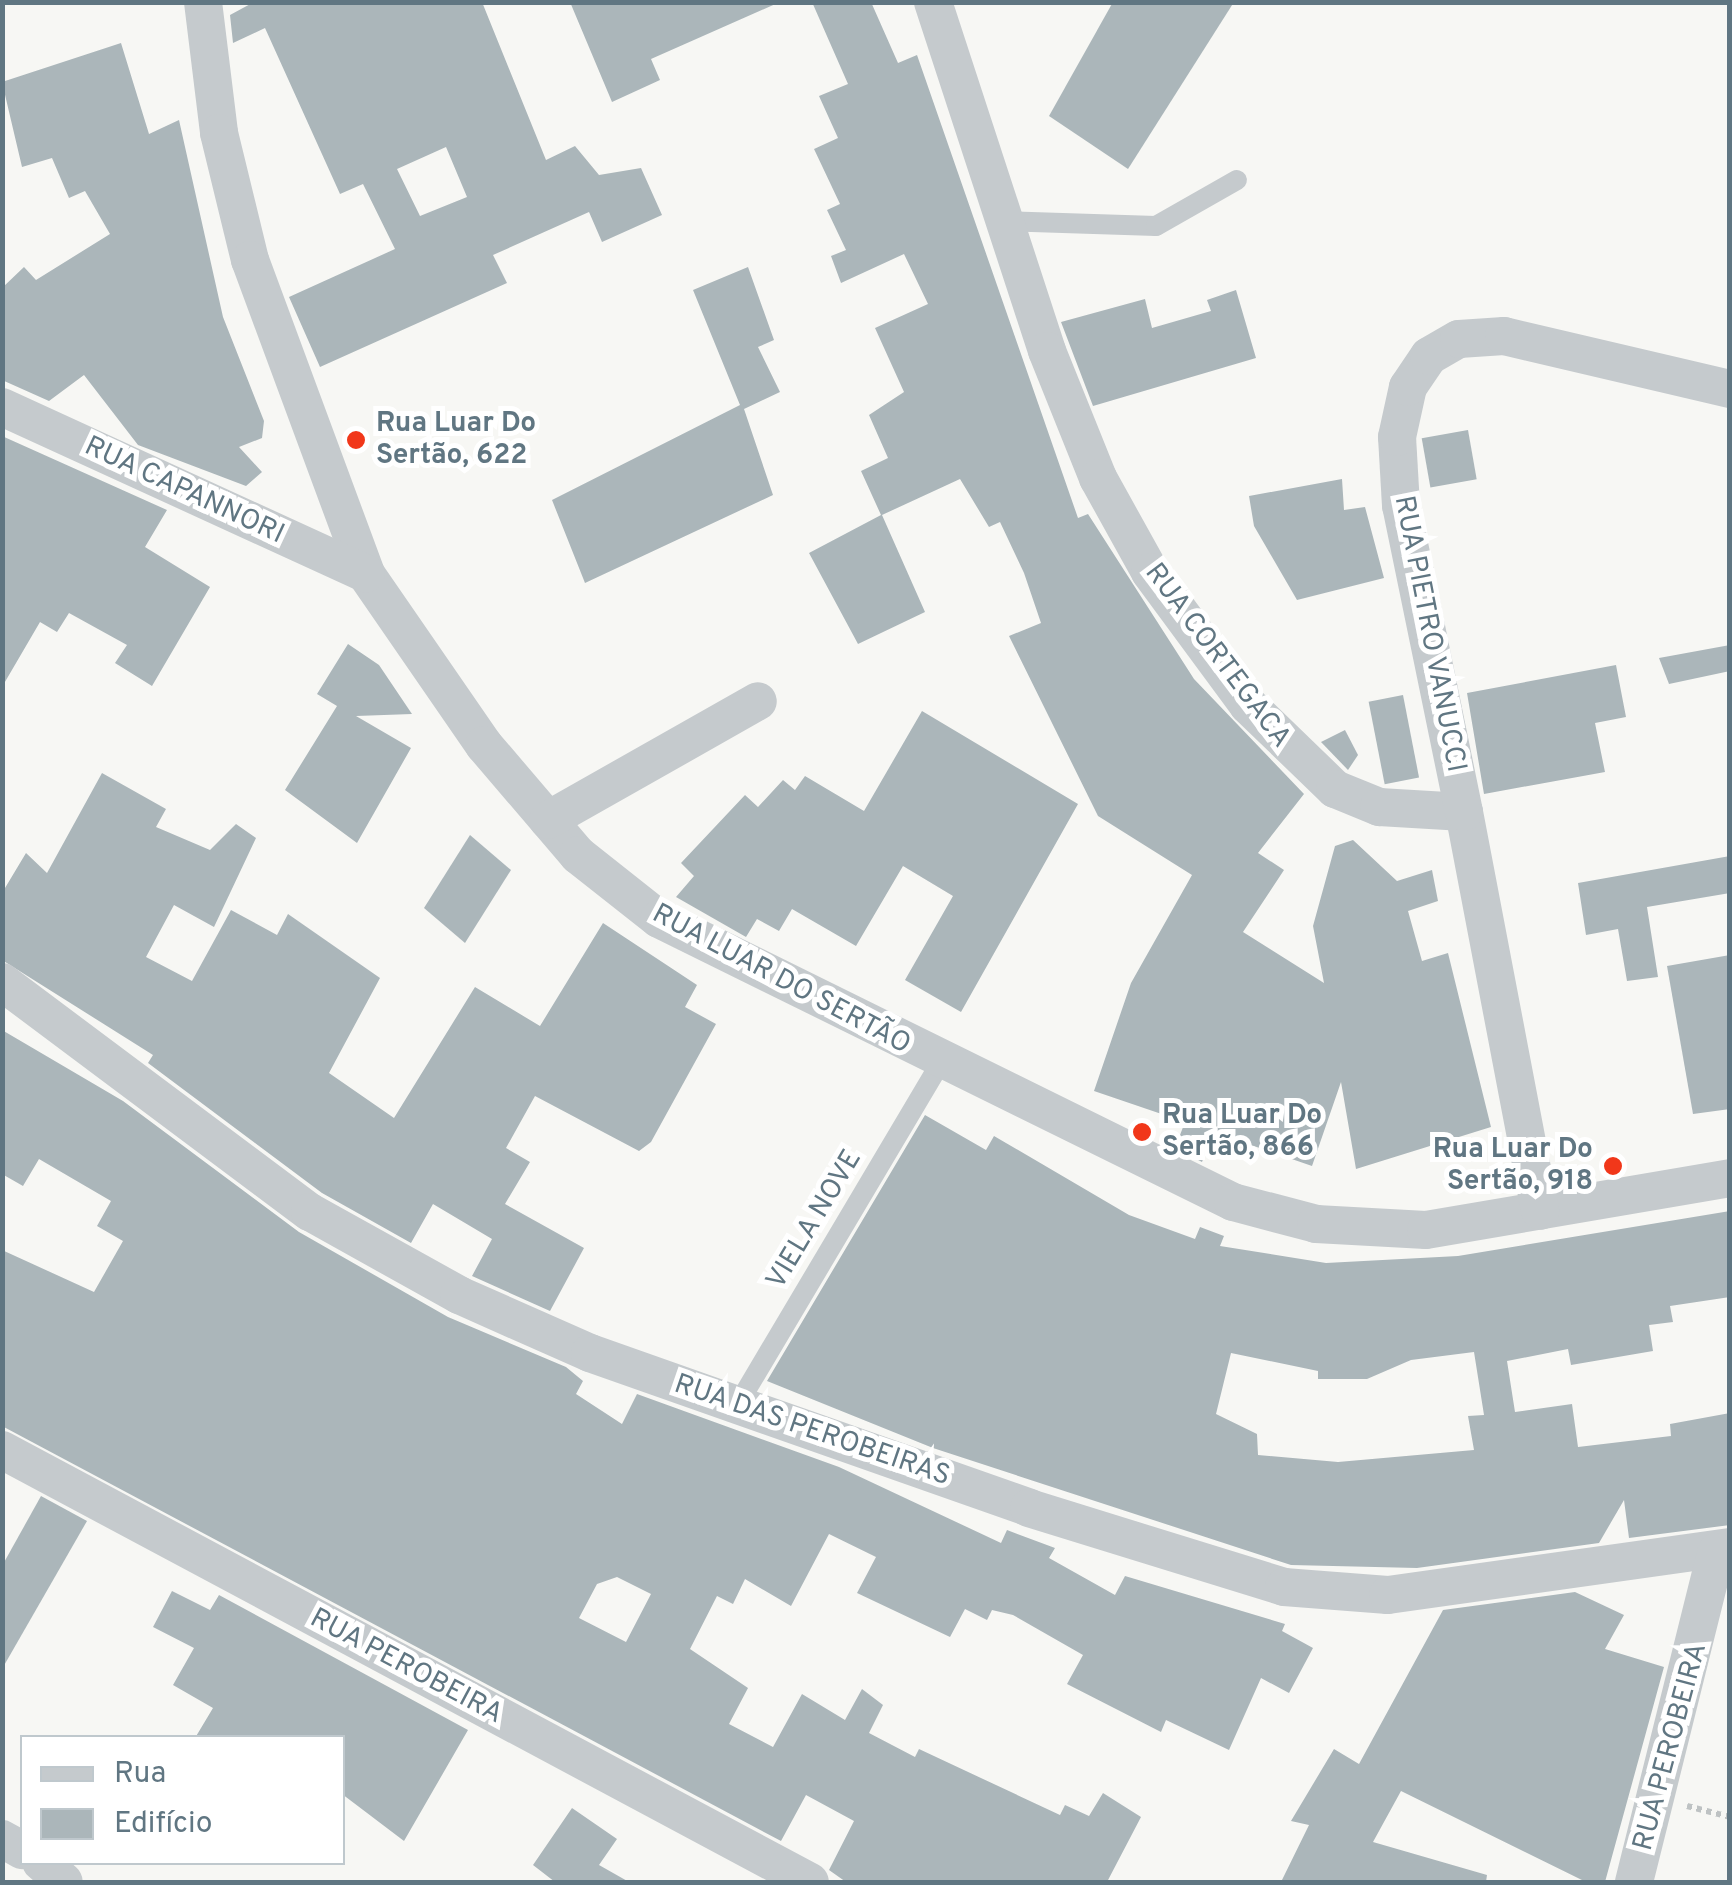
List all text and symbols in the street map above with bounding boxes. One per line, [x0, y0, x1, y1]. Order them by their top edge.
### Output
place label: Rua Luar Do Sertão, 622 [376, 407, 536, 473]
marker: Rua Luar Do Sertão, 622 [345, 429, 367, 451]
street label: RUA CAPANNORI [78, 430, 290, 552]
street label: RUA PIETRO VANUCCI [1385, 492, 1473, 776]
street label: RUA CORTEGACA [1136, 557, 1298, 755]
street label: RUA LUAR DO SERTÃO [646, 897, 916, 1063]
place label: Rua Luar Do Sertão, 866 [1162, 1099, 1322, 1165]
marker: Rua Luar Do Sertão, 866 [1131, 1121, 1153, 1143]
place label: Rua Luar Do Sertão, 918 [1433, 1133, 1593, 1199]
street label: VIELA NOVE [760, 1144, 870, 1296]
marker: Rua Luar Do Sertão, 918 [1602, 1155, 1624, 1177]
street label: RUA DAS PEROBEIRAS [669, 1368, 955, 1494]
street label: RUA PEROBEIRA [303, 1602, 509, 1732]
street label: RUA PEROBEIRA [1627, 1639, 1715, 1855]
legend [20, 1735, 345, 1865]
text: Rua [114, 1756, 166, 1793]
text: Edifício [114, 1806, 212, 1843]

